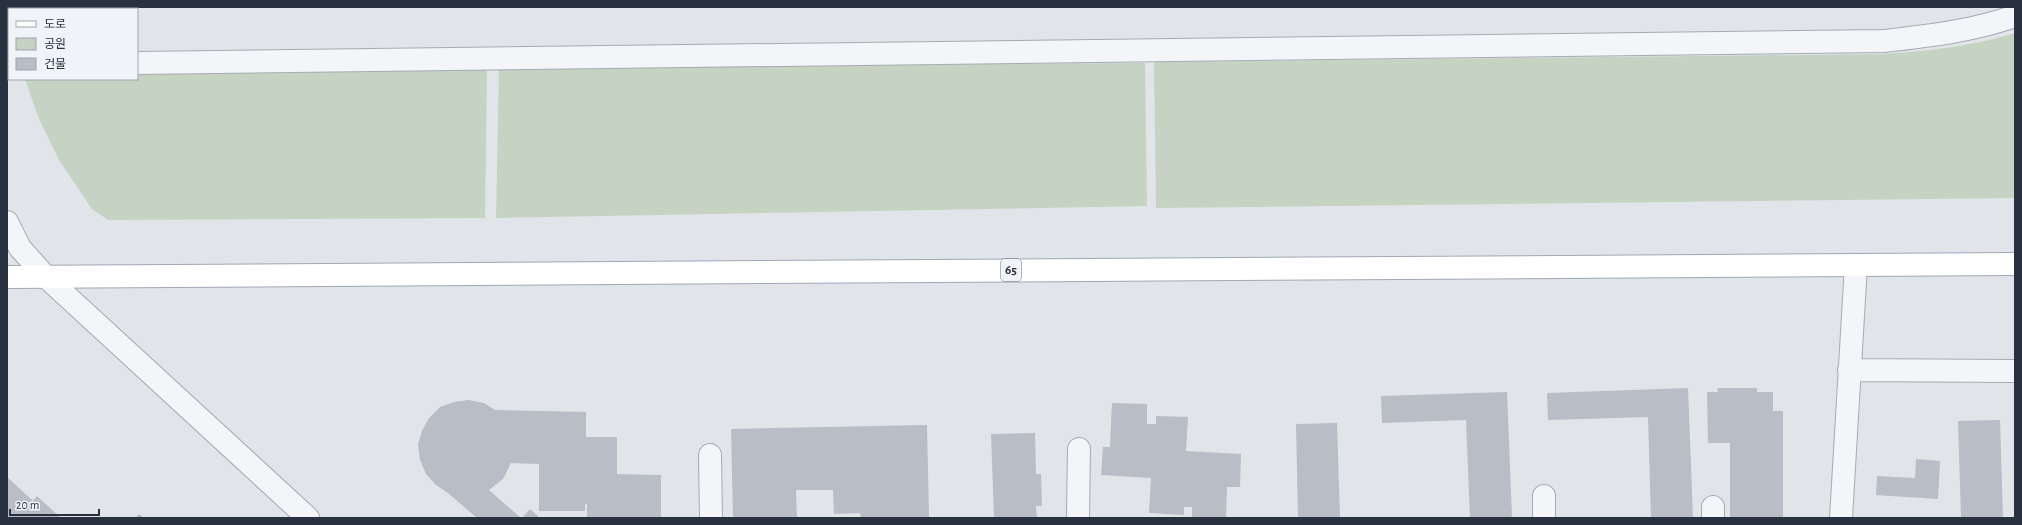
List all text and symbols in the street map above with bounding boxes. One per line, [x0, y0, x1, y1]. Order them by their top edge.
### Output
legend [8, 8, 138, 80]
text: 도로 [44, 18, 66, 30]
text: 공원 [44, 38, 66, 50]
text: 건물 [44, 58, 66, 70]
road number: 65 [1001, 259, 1021, 281]
scale bar [10, 491, 99, 517]
text: 20 m [16, 499, 39, 511]

